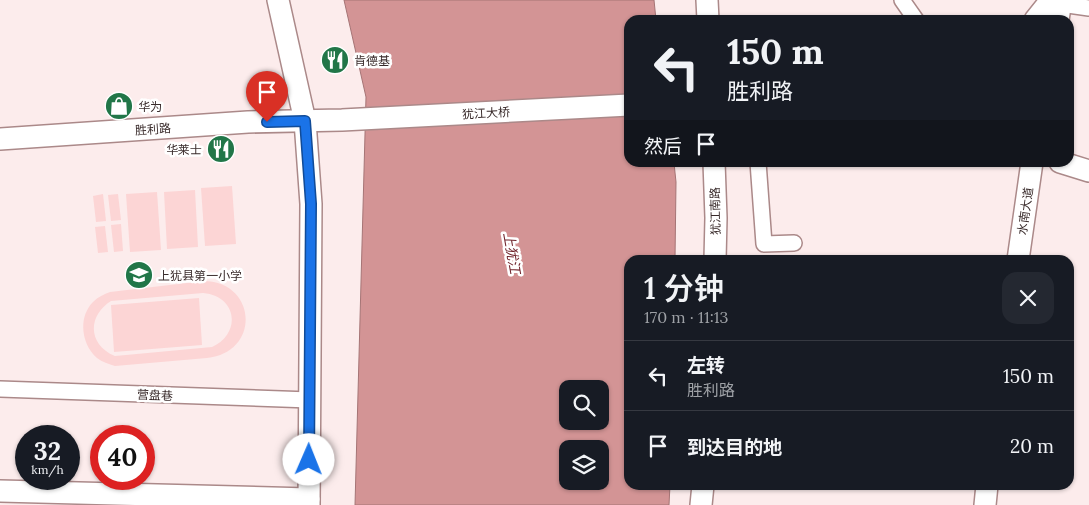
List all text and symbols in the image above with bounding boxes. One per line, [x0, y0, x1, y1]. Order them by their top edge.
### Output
text: 150 m [727, 29, 824, 74]
icon: left [644, 35, 709, 100]
restaurant icon: 肯德基 [320, 45, 350, 75]
place label: 肯德基 [354, 53, 390, 68]
pin [246, 71, 288, 122]
text: 胜利路 [727, 77, 793, 105]
icon: arrive [253, 78, 281, 106]
shop icon: 华为 [104, 91, 134, 121]
place label: 华为 [138, 99, 162, 114]
street label: 犹江大桥 [462, 104, 510, 122]
street label: 胜利路 [135, 120, 171, 138]
icon: arrive [692, 130, 720, 158]
restaurant icon: 华莱士 [206, 134, 236, 164]
text: 然后 [644, 134, 682, 158]
place label: 华莱士 [166, 142, 202, 157]
street label: 水南大道 [1014, 186, 1036, 236]
street label: 犹江南路 [707, 187, 723, 235]
water label: 上犹江 [499, 231, 525, 277]
school or university icon: 上犹县第一小学 [124, 260, 154, 290]
place label: 上犹县第一小学 [158, 268, 242, 283]
text: 1 分钟 [644, 269, 724, 307]
button: close [1002, 272, 1054, 324]
text: 170 m · 11:13 [644, 307, 728, 327]
text: 左转 [687, 353, 725, 377]
icon: left [644, 362, 672, 390]
text: 150 m [1003, 364, 1054, 388]
map controls [559, 380, 609, 490]
button: search [559, 380, 609, 430]
text: 胜利路 [687, 380, 735, 400]
street label: 营盘巷 [137, 387, 173, 403]
speed limit sign: 40 [90, 425, 155, 490]
icon: arrive [644, 432, 672, 460]
position arrow [282, 433, 334, 485]
text: 20 m [1010, 434, 1054, 458]
text: 32 [34, 435, 61, 467]
text: 到达目的地 [687, 435, 782, 459]
button: layers [559, 440, 609, 490]
text: km/h [31, 462, 64, 477]

